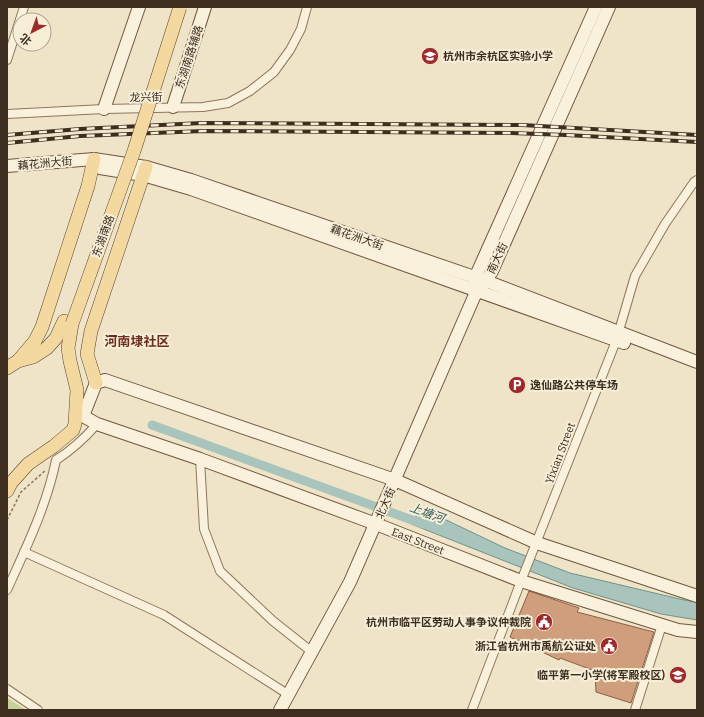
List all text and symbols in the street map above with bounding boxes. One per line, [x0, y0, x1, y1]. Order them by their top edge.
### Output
north arrow [12, 12, 52, 52]
street label: 东湖南路辅路 [173, 24, 206, 91]
text: 北 [17, 31, 34, 48]
school or university icon: 杭州市余杭区实验小学 [420, 46, 440, 66]
place label: 杭州市余杭区实验小学 [443, 50, 553, 63]
street label: 龙兴街 [129, 91, 163, 104]
street label: 藕花洲大街 [17, 155, 73, 172]
street label: 东湖南路 [90, 213, 117, 259]
street label: 藕花洲大街 [329, 222, 385, 253]
street label: 南大街 [485, 241, 510, 276]
district label: 河南埭社区 [104, 334, 170, 349]
parking icon: 逸仙路公共停车场 [507, 375, 527, 395]
place label: 逸仙路公共停车场 [530, 379, 618, 392]
street label: Yixian Street [543, 421, 578, 486]
street label: 北大街 [373, 485, 398, 521]
water label: 上塘河 [408, 500, 448, 526]
street label: East Street [390, 526, 446, 557]
public building icon: 杭州市临平区劳动人事争议仲裁院 [534, 612, 554, 632]
place label: 杭州市临平区劳动人事争议仲裁院 [366, 616, 531, 629]
public building icon: 浙江省杭州市禹航公证处 [599, 636, 619, 656]
place label: 浙江省杭州市禹航公证处 [475, 640, 596, 653]
school or university icon: 临平第一小学(将军殿校区) [668, 665, 688, 685]
place label: 临平第一小学(将军殿校区) [537, 669, 666, 682]

